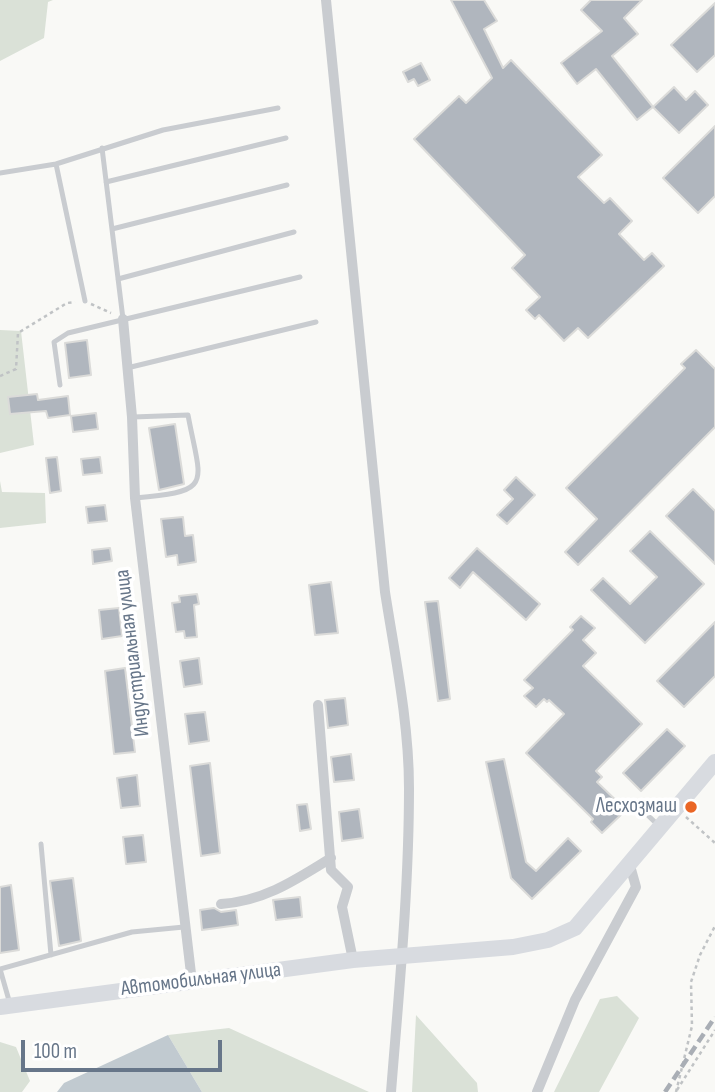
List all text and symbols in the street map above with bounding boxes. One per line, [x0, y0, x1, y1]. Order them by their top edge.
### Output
street label: Индустриальная улица [110, 568, 156, 738]
place label: Лесхозмаш [596, 794, 677, 820]
marker: Лесхозмаш [683, 799, 699, 815]
street label: Автомобильная улица [119, 958, 283, 1002]
scale bar [24, 1026, 226, 1070]
text: 100 m [34, 1039, 77, 1064]

